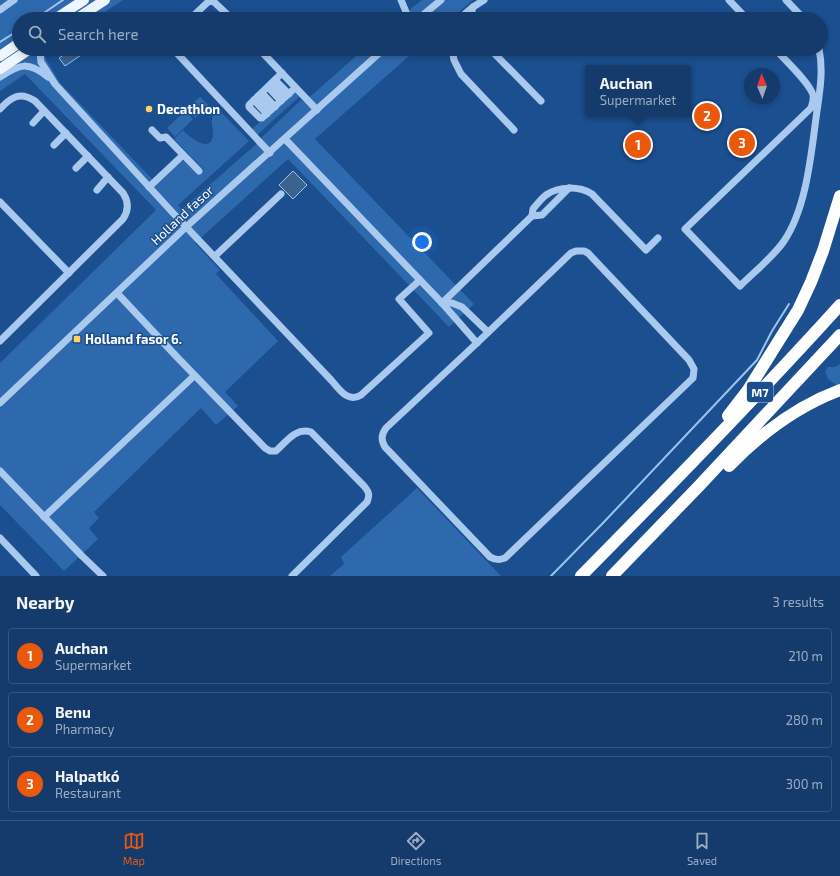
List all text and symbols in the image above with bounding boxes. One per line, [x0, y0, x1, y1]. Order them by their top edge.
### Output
search box [12, 12, 828, 56]
icon: search [26, 23, 48, 45]
text: Search here [58, 25, 139, 43]
popup [585, 65, 691, 117]
north arrow [744, 68, 780, 104]
text: Auchan [600, 74, 653, 92]
text: Supermarket [600, 92, 676, 108]
place label: Decathlon [157, 101, 220, 117]
pin: 2 [694, 101, 720, 131]
marker: Decathlon [144, 104, 154, 114]
pin: 3 [729, 128, 755, 158]
pin: 1 [625, 130, 651, 160]
street label: Holland fasor [147, 182, 217, 248]
your location [412, 232, 432, 252]
place label: Holland fasor 6. [85, 331, 182, 347]
marker: Holland fasor 6. [72, 334, 82, 344]
road number: M7 [747, 382, 773, 402]
text: Nearby [16, 592, 74, 612]
text: 3 results [773, 594, 824, 610]
text: Auchan [55, 639, 108, 657]
text: 1 [27, 648, 33, 664]
text: 210 m [788, 648, 823, 664]
text: Supermarket [55, 657, 132, 673]
text: Benu [55, 703, 91, 721]
text: 2 [26, 712, 34, 728]
text: 280 m [786, 712, 823, 728]
text: Pharmacy [55, 721, 114, 737]
text: Halpatkó [55, 767, 120, 785]
text: 3 [26, 776, 34, 792]
text: 300 m [786, 776, 823, 792]
text: Restaurant [55, 785, 121, 801]
tab: Map [123, 830, 145, 867]
tab: Directions [391, 830, 441, 867]
tab: Saved [687, 830, 717, 867]

